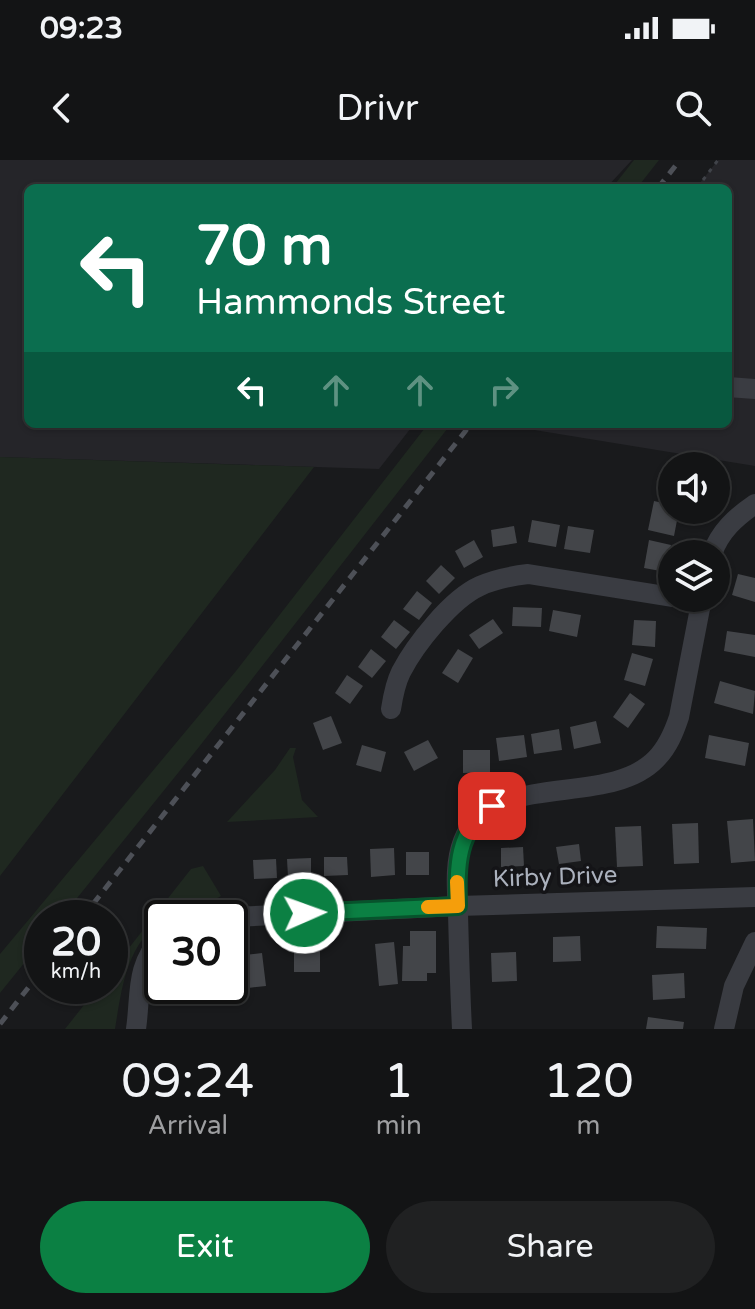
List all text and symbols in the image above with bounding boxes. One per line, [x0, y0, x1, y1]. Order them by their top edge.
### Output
text: 09:23 [40, 10, 123, 47]
icon: back [40, 86, 84, 130]
icon: search [671, 86, 715, 130]
text: Drivr [336, 87, 419, 130]
text: 70 m [196, 213, 332, 280]
icon: left [64, 216, 168, 320]
text: Hammonds Street [196, 281, 506, 324]
icon: left [230, 368, 274, 412]
icon: ahead [314, 368, 358, 412]
icon: ahead [398, 368, 442, 412]
icon: right [482, 368, 526, 412]
map controls [658, 452, 730, 612]
button: sound [658, 452, 730, 524]
button: layers [658, 540, 730, 612]
pin [458, 772, 526, 840]
icon: arrive [470, 784, 514, 828]
street label: Kirby Drive [492, 860, 618, 894]
position arrow [262, 871, 346, 955]
speed limit sign: 30 [144, 900, 248, 1004]
text: 20 [51, 918, 101, 966]
text: km/h [51, 960, 101, 984]
text: 09:24 [121, 1053, 254, 1111]
text: 1 [384, 1053, 414, 1111]
text: 120 [543, 1053, 634, 1111]
text: Arrival [148, 1110, 228, 1141]
text: min [376, 1110, 422, 1141]
text: m [577, 1110, 600, 1141]
button: Exit [40, 1201, 370, 1293]
button: Share [386, 1201, 715, 1293]

